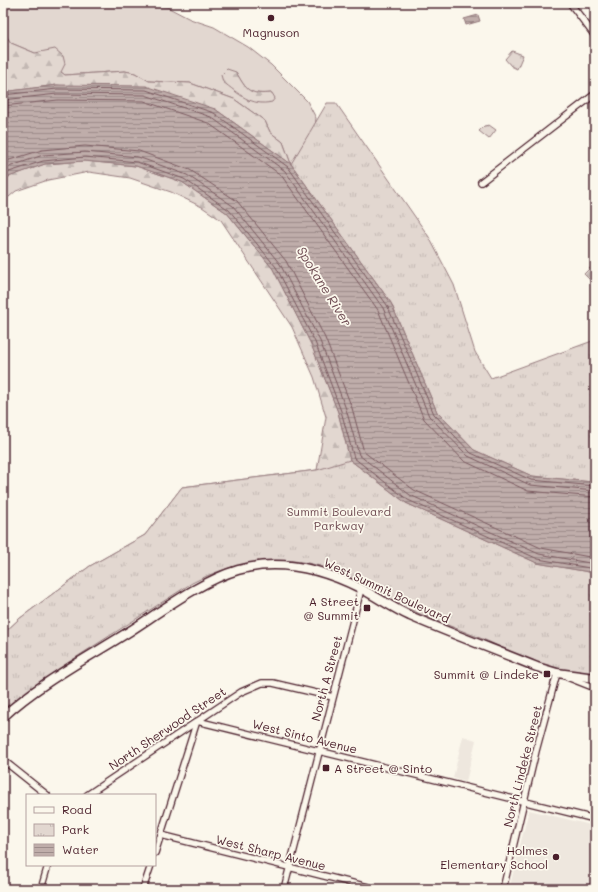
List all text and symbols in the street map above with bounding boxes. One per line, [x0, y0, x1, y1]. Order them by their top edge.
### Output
marker: Magnuson [266, 13, 276, 23]
place label: Magnuson [243, 24, 299, 40]
water label: Spokane River [294, 243, 357, 330]
park label: Summit Boulevard Parkway [287, 503, 392, 533]
street label: West Summit Boulevard [321, 554, 453, 626]
place label: A Street @ Summit [303, 593, 359, 623]
marker: A Street @ Summit [362, 603, 372, 613]
street label: North A Street [307, 633, 345, 723]
place label: Summit @ Lindeke [434, 666, 539, 682]
marker: Summit @ Lindeke [542, 669, 552, 679]
street label: North Sherwood Street [105, 683, 229, 773]
street label: North Lindeke Street [499, 703, 545, 829]
street label: West Sinto Avenue [251, 715, 359, 757]
place label: A Street @ Sinto [334, 760, 432, 776]
marker: A Street @ Sinto [321, 763, 331, 773]
legend [26, 794, 156, 866]
text: Road [62, 801, 92, 817]
text: Park [62, 821, 89, 837]
street label: West Sharp Avenue [214, 831, 328, 873]
text: Water [62, 841, 99, 857]
place label: Holmes Elementary School [440, 842, 548, 872]
marker: Holmes Elementary School [551, 852, 561, 862]

